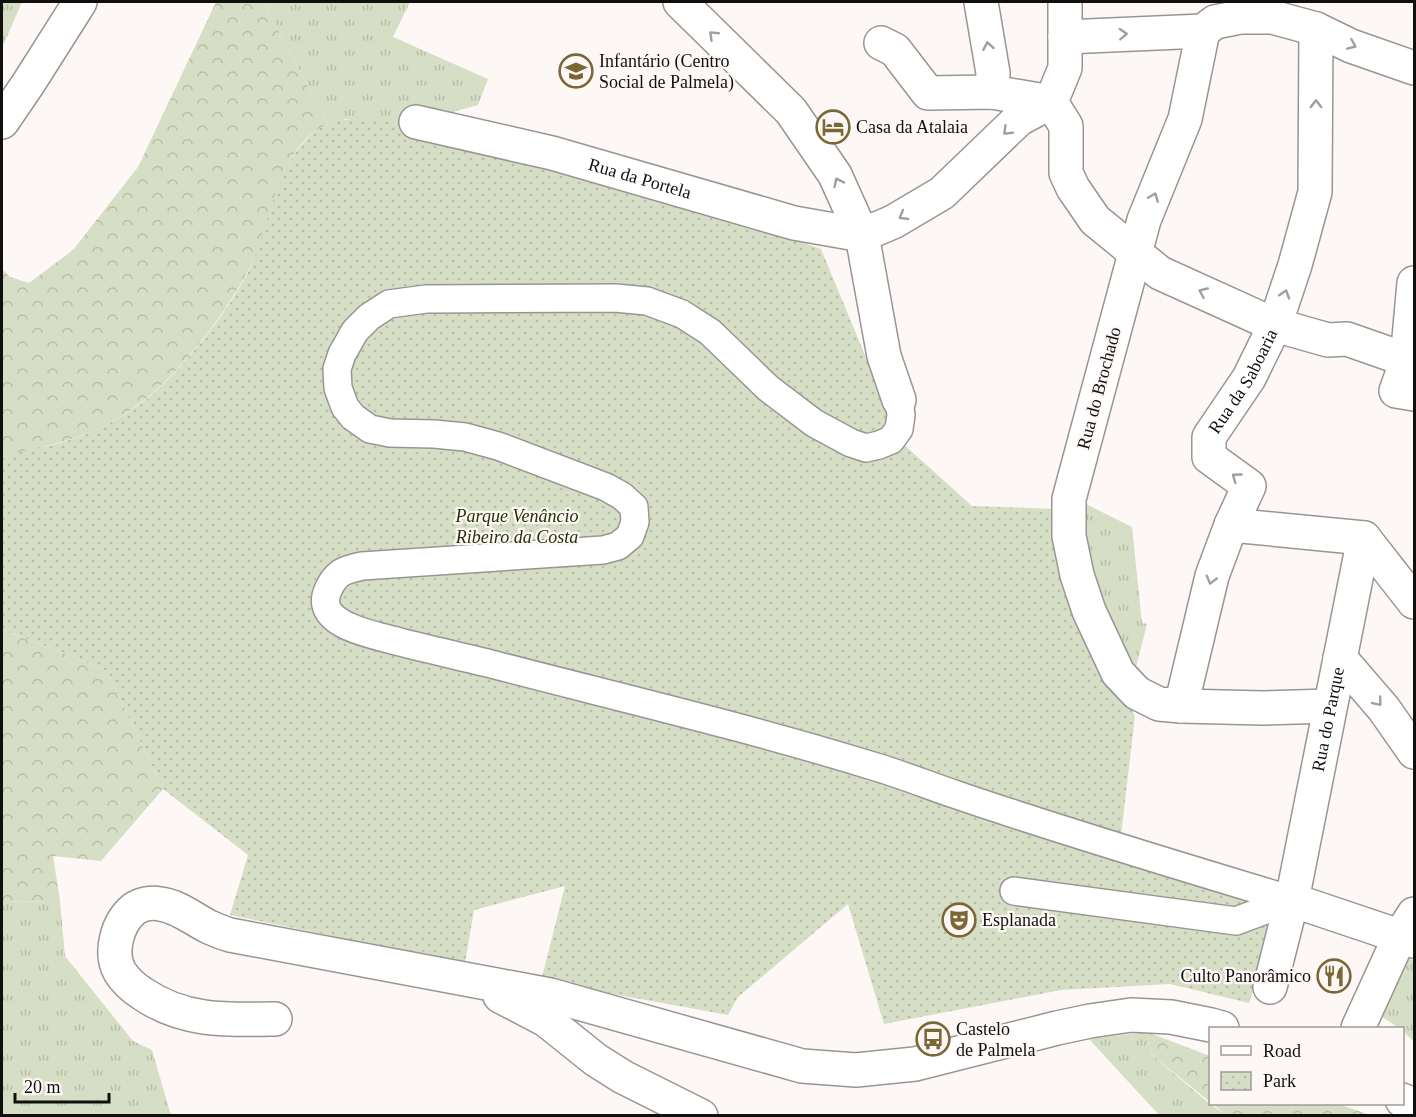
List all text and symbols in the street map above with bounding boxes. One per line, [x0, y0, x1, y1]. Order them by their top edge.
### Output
one-way arrow [1119, 28, 1128, 41]
one-way arrow [709, 31, 720, 42]
one-way arrow [1345, 38, 1356, 50]
one-way arrow [982, 42, 995, 52]
place label: Infantário (Centro Social de Palmela) [599, 51, 734, 93]
school or university icon: Infantário (Centro Social de Palmela) [558, 53, 594, 89]
one-way arrow [1310, 99, 1322, 108]
hotel icon: Casa da Atalaia [815, 109, 851, 145]
place label: Casa da Atalaia [856, 117, 968, 137]
one-way arrow [1003, 124, 1014, 135]
street label: Rua da Portela [586, 154, 694, 203]
one-way arrow [833, 178, 845, 189]
one-way arrow [1146, 192, 1159, 202]
one-way arrow [899, 209, 909, 220]
one-way arrow [1198, 287, 1209, 299]
one-way arrow [1278, 289, 1290, 300]
street label: Rua do Brochado [1073, 325, 1125, 451]
street label: Rua da Saboaria [1204, 326, 1281, 437]
one-way arrow [1231, 473, 1242, 484]
park label: Parque Venâncio Ribeiro da Costa [455, 506, 578, 547]
one-way arrow [1206, 574, 1218, 585]
street label: Rua do Parque [1308, 665, 1348, 773]
one-way arrow [1370, 695, 1381, 706]
theatre icon: Esplanada [941, 902, 977, 938]
place label: Esplanada [982, 910, 1056, 930]
restaurant icon: Culto Panorâmico [1316, 958, 1352, 994]
place label: Culto Panorâmico [1181, 966, 1311, 986]
place label: Castelo de Palmela [956, 1019, 1035, 1060]
bus stop icon: Castelo de Palmela [915, 1021, 951, 1057]
legend [1209, 1027, 1404, 1105]
text: Road [1263, 1041, 1301, 1061]
scale bar [15, 1066, 110, 1104]
text: Park [1263, 1071, 1296, 1091]
text: 20 m [24, 1077, 61, 1097]

